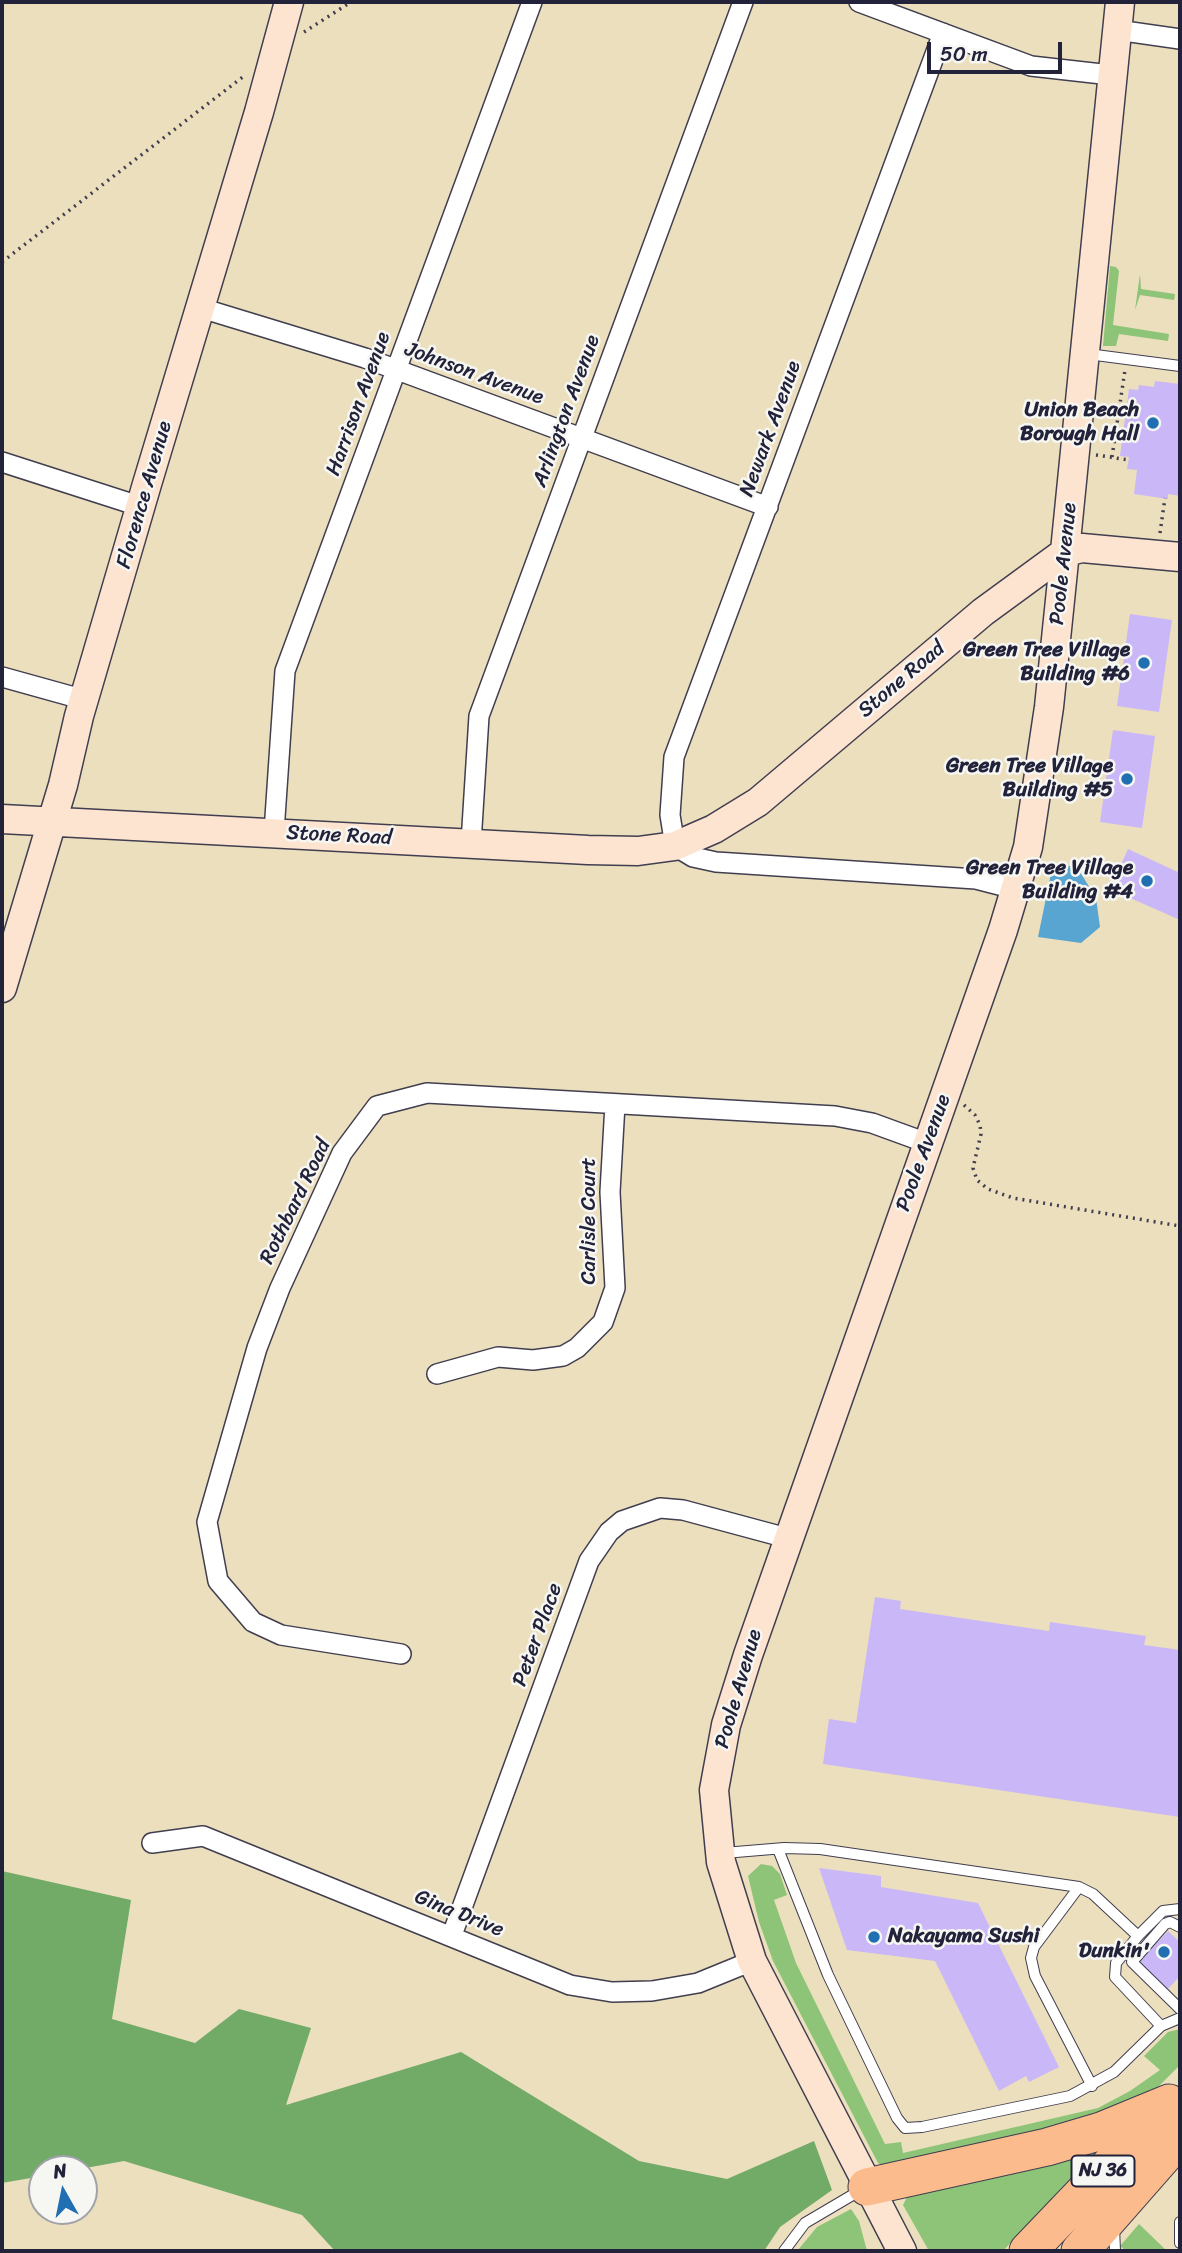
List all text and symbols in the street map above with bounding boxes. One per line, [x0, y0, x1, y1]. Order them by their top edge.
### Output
scale bar [930, 28, 1065, 72]
text: 50 m [940, 35, 988, 73]
street label: Harrison Avenue [321, 329, 397, 479]
street label: Arlington Avenue [528, 332, 606, 490]
street label: Johnson Avenue [401, 337, 547, 411]
street label: Newark Avenue [735, 358, 807, 500]
place label: Union Beach Borough Hall [1020, 398, 1139, 448]
marker: Union Beach Borough Hall [1145, 415, 1161, 431]
street label: Florence Avenue [112, 418, 178, 572]
street label: Poole Avenue [1045, 502, 1083, 626]
street label: Stone Road [853, 636, 951, 724]
place label: Green Tree Village Building #6 [963, 638, 1130, 688]
marker: Green Tree Village Building #6 [1136, 655, 1152, 671]
place label: Green Tree Village Building #5 [946, 754, 1113, 804]
marker: Green Tree Village Building #5 [1119, 771, 1135, 787]
street label: Stone Road [286, 821, 392, 851]
place label: Green Tree Village Building #4 [966, 856, 1133, 906]
marker: Green Tree Village Building #4 [1139, 873, 1155, 889]
street label: Poole Avenue [891, 1091, 957, 1215]
street label: Rothbard Road [255, 1136, 337, 1268]
street label: Carlisle Court [577, 1157, 603, 1285]
street label: Peter Place [508, 1580, 568, 1690]
street label: Poole Avenue [710, 1627, 768, 1751]
street label: Gina Drive [411, 1885, 507, 1943]
place label: Nakayama Sushi [888, 1924, 1039, 1950]
marker: Nakayama Sushi [866, 1929, 882, 1945]
place label: Dunkin' [1079, 1939, 1150, 1965]
marker: Dunkin' [1156, 1944, 1172, 1960]
text: N [51, 2153, 69, 2188]
north arrow [28, 2155, 98, 2225]
road number: NJ 36 [1072, 2156, 1134, 2186]

